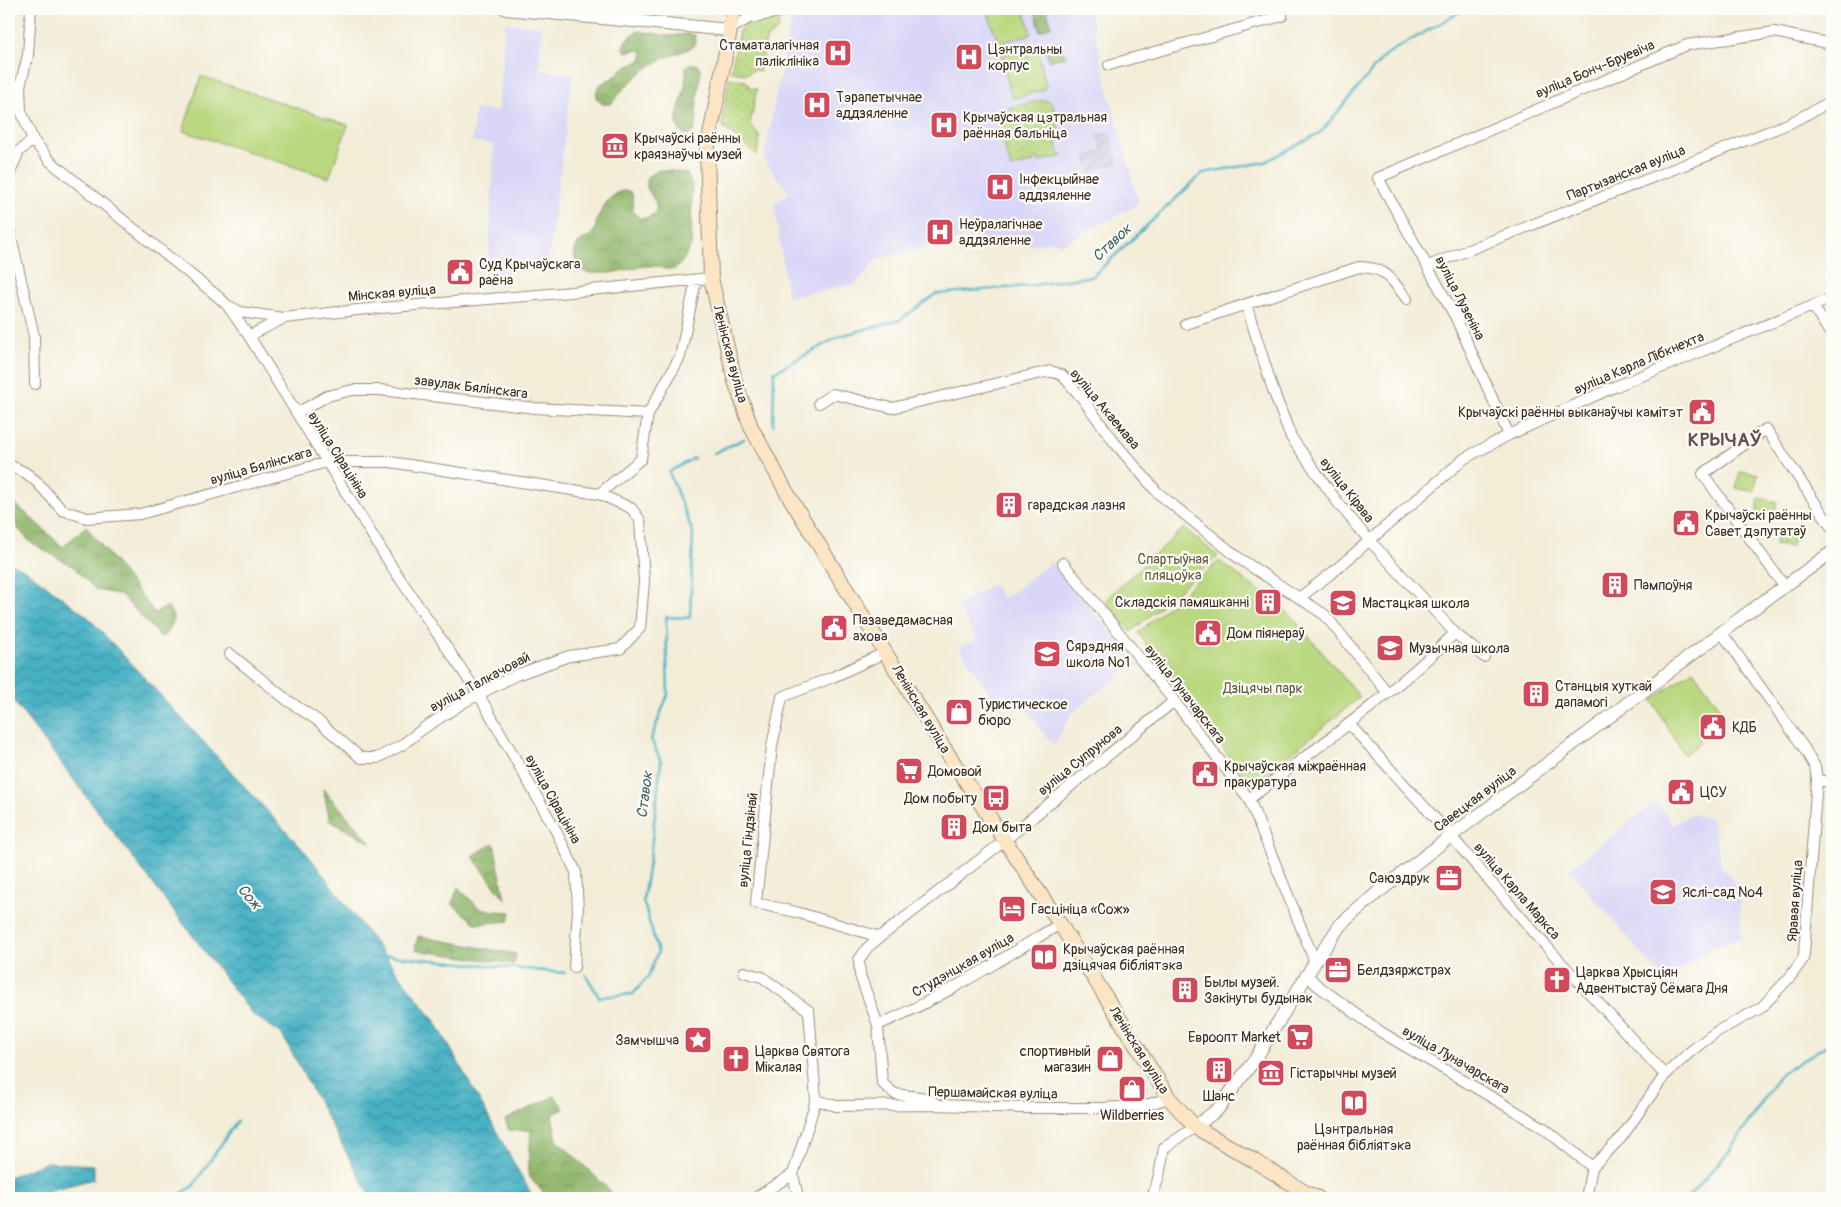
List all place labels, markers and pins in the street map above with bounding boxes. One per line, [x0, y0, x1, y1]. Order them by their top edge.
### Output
place label: Стаматалагічная паліклініка [719, 37, 819, 70]
hospital icon: Стаматалагічная паліклініка [823, 38, 853, 68]
place label: Цэнтральны корпус [988, 41, 1062, 74]
hospital icon: Цэнтральны корпус [954, 42, 984, 72]
place label: Тэрапетычнае аддзяленне [836, 89, 922, 122]
hospital icon: Тэрапетычнае аддзяленне [802, 90, 832, 120]
place label: Крычаўская цэтральная раённая бальніца [963, 109, 1107, 142]
hospital icon: Крычаўская цэтральная раённая бальніца [929, 110, 959, 140]
place label: Крычаўскі раённы краязнаўчы музей [634, 130, 742, 163]
museum icon: Крычаўскі раённы краязнаўчы музей [600, 131, 630, 161]
place label: Інфекцыйнае аддзяленне [1019, 171, 1099, 204]
hospital icon: Інфекцыйнае аддзяленне [985, 172, 1015, 202]
place label: Неўралагічнае аддзяленне [959, 216, 1043, 249]
hospital icon: Неўралагічнае аддзяленне [925, 217, 955, 247]
place label: Суд Крычаўскага раёна [479, 256, 580, 289]
public building icon: Суд Крычаўскага раёна [445, 257, 475, 287]
public building icon: Крычаўскі раённы выканаўчы камітэт [1687, 397, 1717, 427]
place label: Крычаўскі раённы выканаўчы камітэт [1458, 404, 1683, 421]
building icon: гарадская лазня [994, 490, 1024, 520]
place label: гарадская лазня [1028, 497, 1125, 514]
place label: Крычаўскі раённы Савет дэпутатаў [1705, 507, 1812, 540]
public building icon: Крычаўскі раённы Савет дэпутатаў [1671, 508, 1701, 538]
building icon: Пампоўня [1600, 570, 1630, 600]
place label: Пампоўня [1634, 577, 1692, 594]
building icon: Складскія памяшканні [1253, 587, 1283, 617]
school or university icon: Мастацкая школа [1328, 588, 1358, 618]
place label: Складскія памяшканні [1115, 594, 1250, 611]
place label: Мастацкая школа [1362, 595, 1470, 612]
place label: Пазаведамасная ахова [853, 612, 953, 645]
public building icon: Пазаведамасная ахова [819, 613, 849, 643]
public building icon: Дом піянераў [1193, 618, 1223, 648]
place label: Дом піянераў [1226, 625, 1304, 642]
school or university icon: Музычная школа [1375, 633, 1405, 663]
place label: Сярэдняя школа №1 [1066, 638, 1130, 671]
school or university icon: Сярэдняя школа №1 [1032, 639, 1062, 669]
place label: Музычная школа [1409, 640, 1510, 657]
place label: Станцыя хуткай дапамогі [1555, 678, 1652, 711]
building icon: Станцыя хуткай дапамогі [1521, 679, 1551, 709]
place label: Туристическое бюро [978, 696, 1067, 729]
shop icon: Туристическое бюро [944, 697, 974, 727]
public building icon: КДБ [1698, 712, 1728, 742]
place label: КДБ [1732, 719, 1757, 736]
supermarket icon: Домовой [894, 756, 924, 786]
place label: Крычаўская міжраённая пракуратура [1224, 758, 1366, 791]
public building icon: Крычаўская міжраённая пракуратура [1190, 759, 1220, 789]
place label: Домовой [927, 763, 982, 780]
public building icon: ЦСУ [1666, 777, 1696, 807]
bus stop icon: Дом побыту [981, 783, 1011, 813]
place label: ЦСУ [1700, 784, 1728, 801]
place label: Дом побыту [903, 790, 977, 807]
building icon: Дом быта [939, 812, 969, 842]
place label: Дом быта [972, 819, 1032, 836]
office icon: Саюздрук [1434, 863, 1464, 893]
place label: Саюздрук [1369, 870, 1430, 887]
school or university icon: Яслі-сад №4 [1648, 877, 1678, 907]
place label: Яслі-сад №4 [1682, 884, 1763, 901]
hotel icon: Гасцініца «Сож» [997, 894, 1027, 924]
place label: Гасцініца «Сож» [1031, 901, 1130, 918]
place label: Крычаўская раённая дзіцячая бібліятэка [1063, 941, 1184, 974]
library icon: Крычаўская раённая дзіцячая бібліятэка [1029, 942, 1059, 972]
office icon: Белдзяржстрах [1323, 955, 1353, 985]
place label: Белдзяржстрах [1357, 962, 1451, 979]
place label: Царква Хрысціян Адвентыстаў Сёмага Дня [1576, 964, 1728, 997]
church icon: Царква Хрысціян Адвентыстаў Сёмага Дня [1542, 965, 1572, 995]
place label: Былы музей. Закінуты будынак [1204, 974, 1313, 1007]
building icon: Былы музей. Закінуты будынак [1170, 975, 1200, 1005]
supermarket icon: Евроопт Market [1285, 1022, 1315, 1052]
place icon: Замчышча [683, 1025, 713, 1055]
place label: Евроопт Market [1188, 1029, 1281, 1046]
place label: Замчышча [615, 1032, 679, 1049]
place label: Царква Святога Мікалая [755, 1043, 850, 1076]
place label: спортивный магазин [1020, 1043, 1091, 1076]
church icon: Царква Святога Мікалая [721, 1044, 751, 1074]
shop icon: спортивный магазин [1095, 1044, 1125, 1074]
building icon: Шанс [1204, 1055, 1234, 1085]
museum icon: Гістарычны музей [1256, 1058, 1286, 1088]
place label: Гістарычны музей [1290, 1065, 1397, 1082]
shop icon: Wildberries [1117, 1074, 1147, 1104]
place label: Шанс [1203, 1088, 1235, 1105]
library icon: Цэнтральная раённая бібліятэка [1339, 1088, 1369, 1118]
place label: Wildberries [1100, 1107, 1165, 1124]
place label: Цэнтральная раённая бібліятэка [1297, 1121, 1411, 1154]

